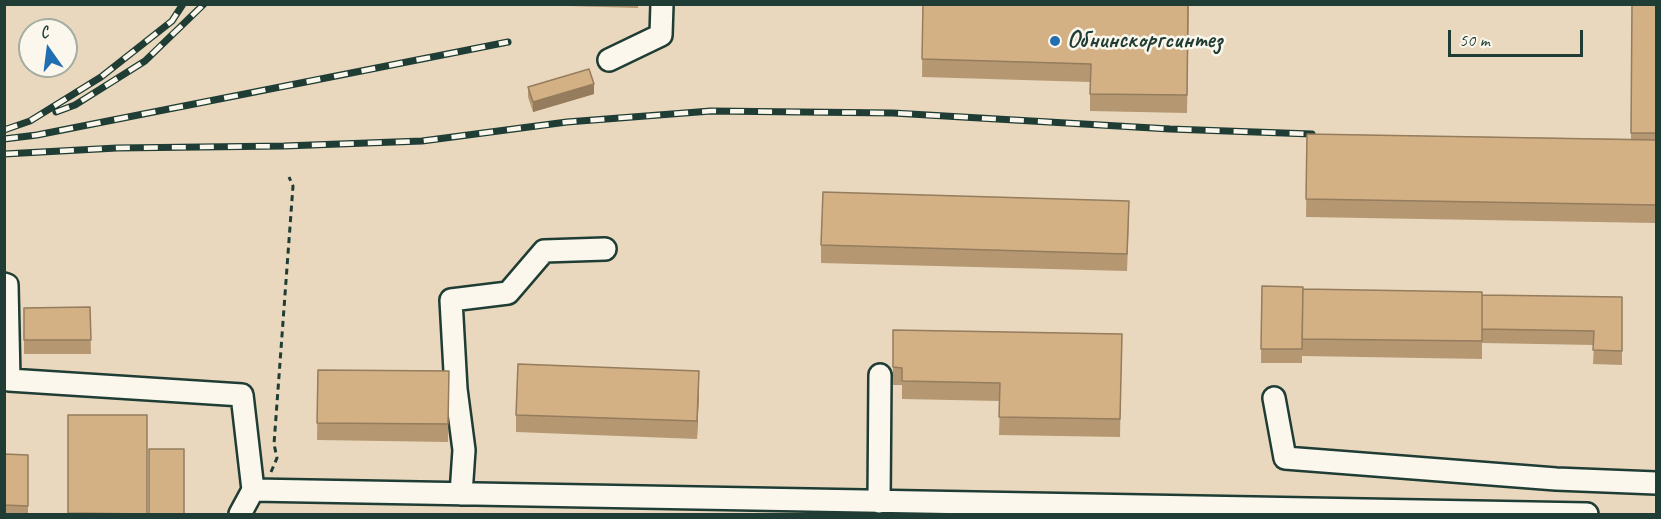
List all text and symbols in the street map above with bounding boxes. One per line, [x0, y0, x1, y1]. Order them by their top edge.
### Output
north arrow [18, 18, 78, 78]
scale bar [1451, 18, 1586, 56]
text: С [38, 22, 50, 43]
place label: Обнинскоргсинтез [1067, 27, 1222, 55]
text: 50 m [1459, 29, 1490, 51]
marker: Обнинскоргсинтез [1048, 34, 1062, 48]

